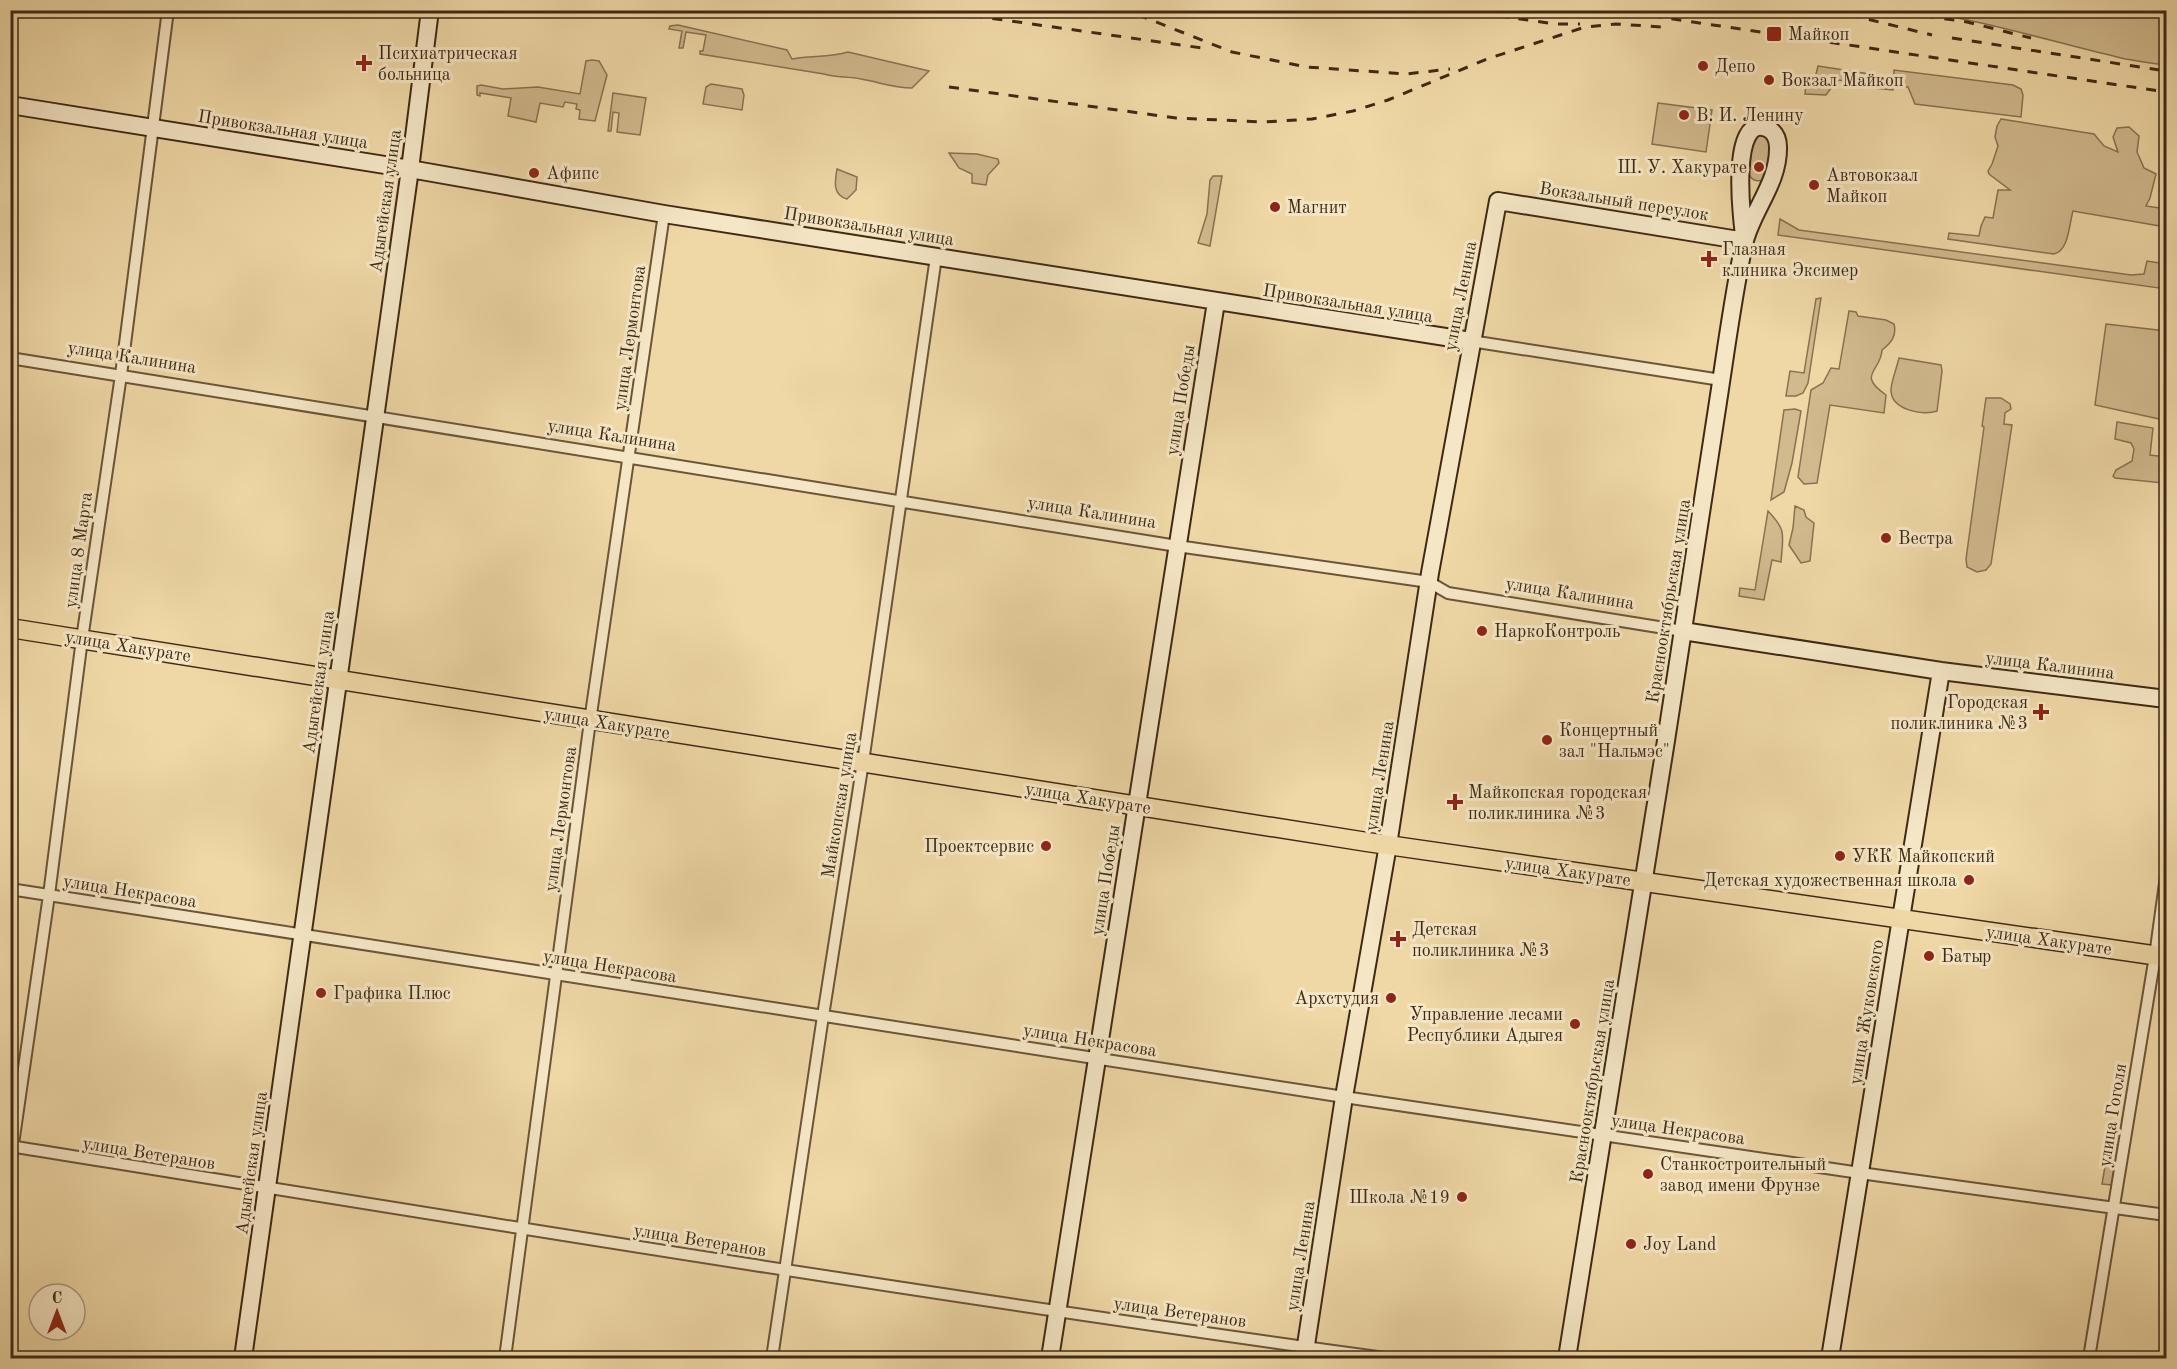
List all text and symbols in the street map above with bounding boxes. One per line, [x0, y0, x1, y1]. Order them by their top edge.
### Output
marker: Майкоп [1765, 25, 1783, 43]
place label: Майкоп [1788, 26, 1850, 44]
place label: Психиатрическая больница [378, 45, 518, 84]
marker: Психиатрическая больница [355, 54, 373, 72]
place label: Депо [1715, 58, 1755, 76]
marker: Депо [1696, 59, 1710, 73]
place label: Вокзал Майкоп [1781, 72, 1904, 90]
marker: Вокзал Майкоп [1762, 73, 1776, 87]
place label: В. И. Ленину [1696, 107, 1804, 125]
street label: Привокзальная улица [196, 108, 369, 152]
marker: В. И. Ленину [1677, 108, 1691, 122]
street label: Адыгейская улица [367, 128, 405, 274]
place label: Ш. У. Хакурате [1617, 159, 1747, 177]
marker: Ш. У. Хакурате [1752, 160, 1766, 174]
place label: Афипс [546, 165, 599, 184]
marker: Афипс [527, 166, 541, 180]
place label: Автовокзал Майкоп [1826, 167, 1918, 206]
marker: Автовокзал Майкоп [1807, 178, 1821, 192]
street label: Вокзальный переулок [1538, 180, 1710, 224]
place label: Магнит [1287, 199, 1347, 217]
marker: Магнит [1268, 200, 1282, 214]
street label: Привокзальная улица [782, 205, 955, 249]
street label: улица Ленина [1441, 240, 1480, 353]
place label: Глазная клиника Эксимер [1722, 241, 1858, 280]
marker: Глазная клиника Эксимер [1700, 250, 1718, 268]
street label: улица Лермонтова [611, 264, 649, 412]
street label: Привокзальная улица [1261, 282, 1434, 326]
street label: улица Калинина [66, 339, 198, 377]
street label: улица Победы [1163, 343, 1199, 457]
street label: улица Калинина [546, 417, 678, 455]
street label: улица 8 Марта [62, 491, 96, 609]
street label: улица Калинина [1026, 494, 1158, 532]
street label: Краснооктябрьская улица [1644, 498, 1694, 705]
place label: Вестра [1898, 530, 1953, 548]
marker: Вестра [1879, 531, 1893, 545]
street label: улица Калинина [1504, 575, 1636, 613]
street label: Адыгейская улица [300, 609, 338, 755]
place label: НаркоКонтроль [1494, 623, 1620, 641]
marker: НаркоКонтроль [1475, 624, 1489, 638]
street label: улица Хакурате [64, 628, 192, 666]
street label: улица Калинина [1984, 649, 2116, 683]
place label: Городская поликлиника №3 [1890, 694, 2028, 733]
marker: Городская поликлиника №3 [2032, 703, 2050, 721]
street label: улица Хакурате [543, 705, 671, 743]
street label: улица Ленина [1362, 719, 1398, 833]
place label: Концертный зал "Нальмэс" [1559, 722, 1670, 761]
street label: Майкопская улица [820, 731, 860, 880]
marker: Концертный зал "Нальмэс" [1540, 733, 1554, 747]
street label: улица Лермонтова [542, 745, 580, 893]
street label: улица Хакурате [1024, 780, 1152, 818]
place label: Майкопская городская поликлиника №3 [1468, 784, 1647, 823]
marker: Майкопская городская поликлиника №3 [1446, 793, 1464, 811]
street label: улица Победы [1088, 823, 1124, 937]
place label: Проектсервис [924, 838, 1034, 856]
marker: Проектсервис [1039, 839, 1053, 853]
place label: УКК Майкопский [1852, 848, 1995, 866]
marker: УКК Майкопский [1833, 849, 1847, 863]
street label: улица Хакурате [1504, 854, 1632, 890]
place label: Детская художественная школа [1704, 872, 1957, 890]
street label: улица Некрасова [62, 873, 198, 911]
marker: Детская художественная школа [1962, 873, 1976, 887]
place label: Детская поликлиника №3 [1412, 921, 1550, 960]
street label: улица Хакурате [1985, 923, 2113, 959]
marker: Детская поликлиника №3 [1389, 930, 1407, 948]
street label: улица Жуковского [1847, 938, 1887, 1086]
street label: улица Некрасова [542, 948, 678, 986]
place label: Батыр [1941, 948, 1991, 966]
marker: Батыр [1922, 949, 1936, 963]
street label: Краснооктябрьская улица [1568, 978, 1618, 1185]
place label: Графика Плюс [333, 985, 451, 1004]
marker: Графика Плюс [314, 986, 328, 1000]
place label: Архстудия [1294, 990, 1379, 1008]
marker: Архстудия [1384, 991, 1398, 1005]
place label: Управление лесами Республики Адыгея [1407, 1006, 1563, 1045]
marker: Управление лесами Республики Адыгея [1568, 1017, 1582, 1031]
street label: улица Некрасова [1022, 1022, 1158, 1060]
street label: улица Гоголя [2096, 1062, 2130, 1168]
street label: Адыгейская улица [233, 1090, 271, 1236]
street label: улица Некрасова [1610, 1112, 1746, 1148]
street label: улица Ветеранов [81, 1135, 217, 1173]
place label: Станкостроительный завод имени Фрунзе [1660, 1156, 1826, 1195]
marker: Станкостроительный завод имени Фрунзе [1641, 1167, 1655, 1181]
place label: Школа №19 [1349, 1189, 1450, 1207]
marker: Школа №19 [1455, 1190, 1469, 1204]
street label: улица Ленина [1283, 1199, 1319, 1313]
street label: улица Ветеранов [632, 1222, 768, 1260]
place label: Joy Land [1643, 1236, 1716, 1254]
marker: Joy Land [1624, 1237, 1638, 1251]
north arrow [27, 1282, 87, 1342]
text: С [52, 1291, 62, 1307]
street label: улица Ветеранов [1112, 1295, 1248, 1331]

